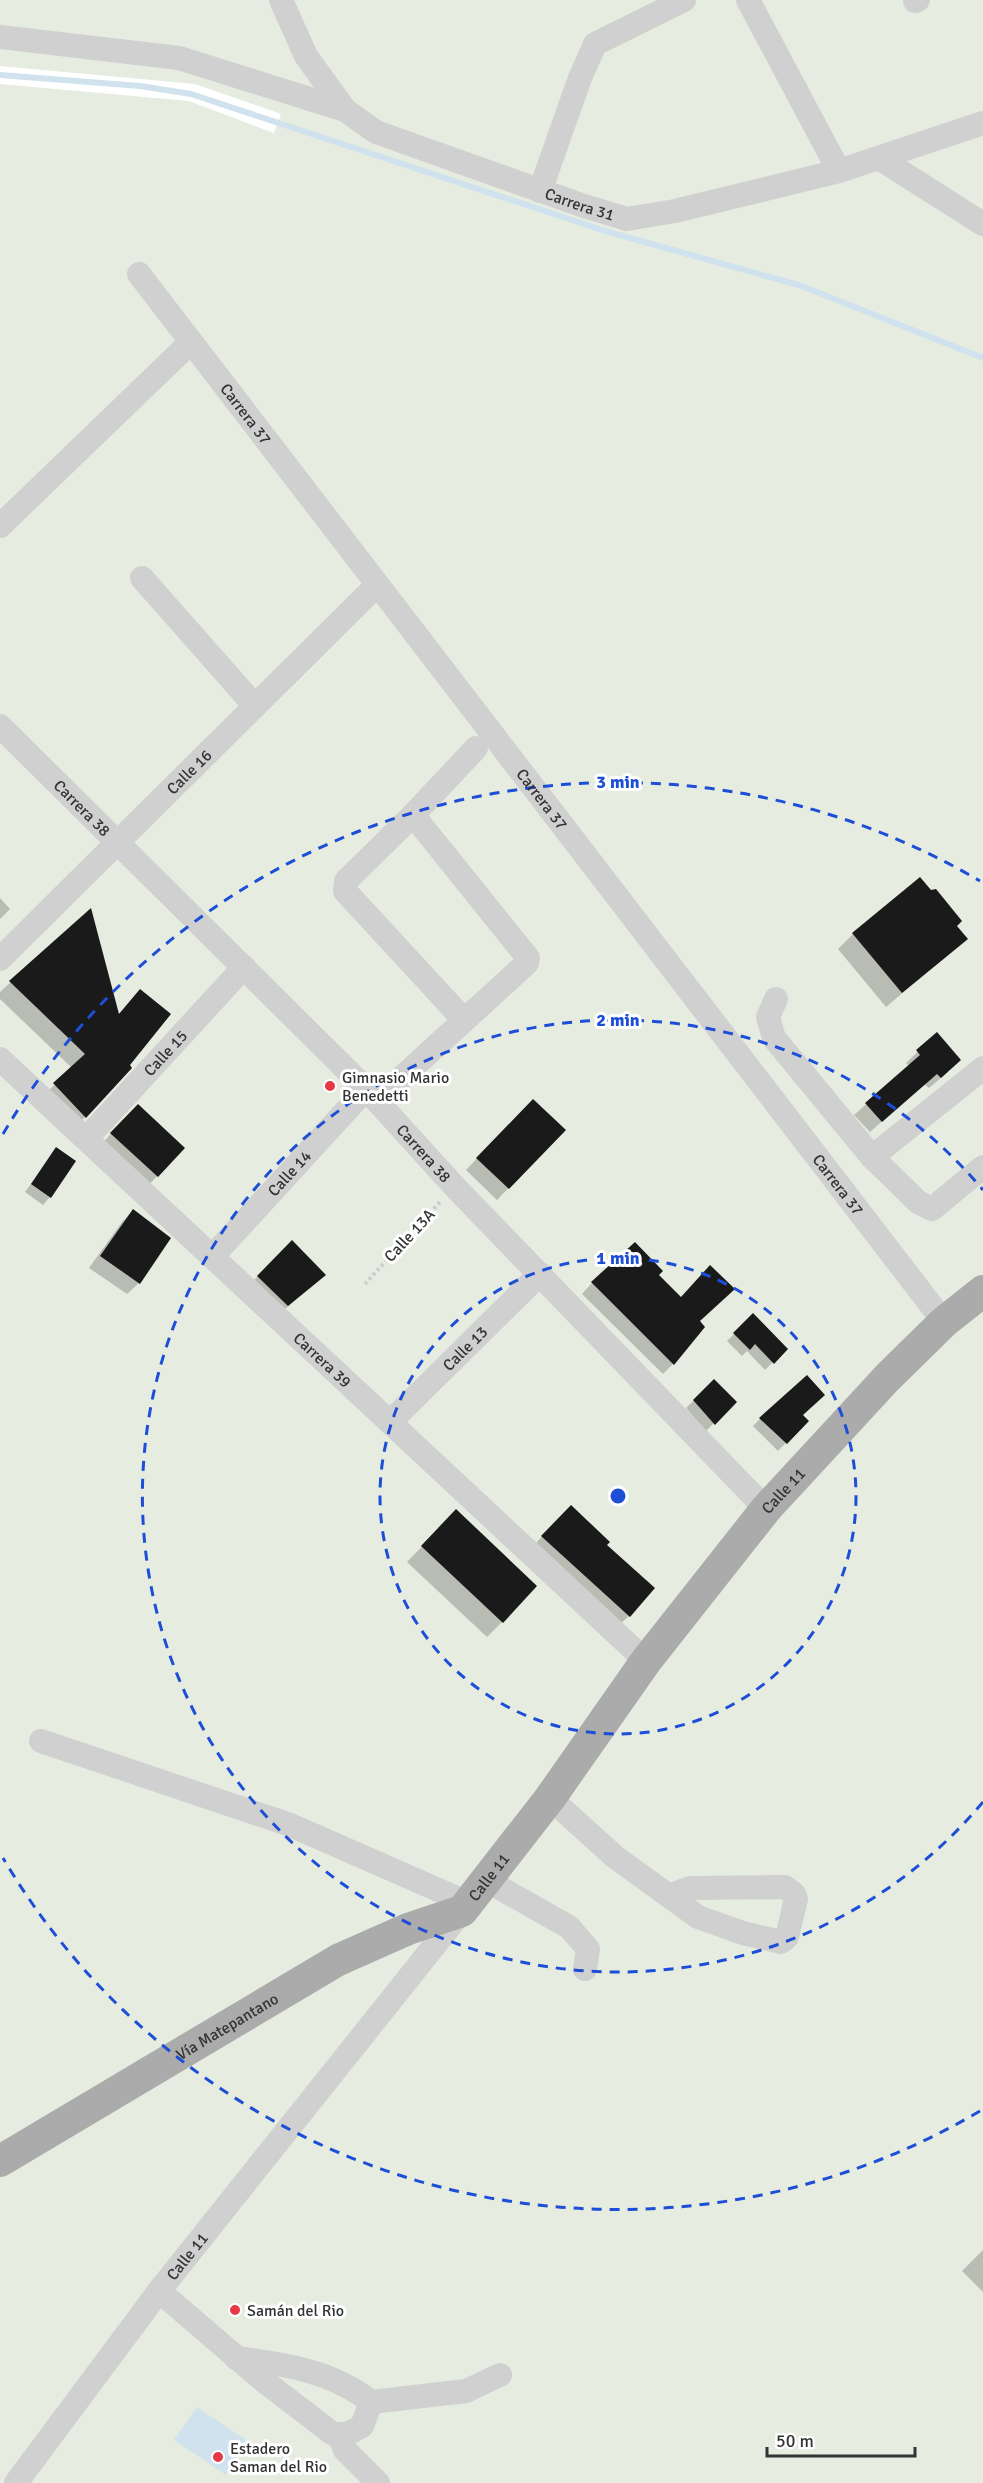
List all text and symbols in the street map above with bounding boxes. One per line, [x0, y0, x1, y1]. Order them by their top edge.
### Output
street label: Carrera 31 [542, 184, 616, 226]
street label: Carrera 37 [216, 380, 275, 449]
street label: Calle 16 [163, 746, 216, 799]
street label: Carrera 37 [512, 765, 571, 834]
text: 3 min [596, 771, 640, 793]
street label: Carrera 38 [49, 776, 114, 841]
text: 2 min [596, 1009, 640, 1031]
street label: Calle 15 [140, 1026, 192, 1081]
place label: Gimnasio Mario Benedetti [342, 1068, 449, 1106]
marker: Gimnasio Mario Benedetti [323, 1079, 337, 1093]
street label: Carrera 38 [392, 1120, 455, 1187]
street label: Calle 14 [264, 1146, 316, 1201]
street label: Carrera 37 [808, 1150, 867, 1220]
street label: Calle 13A [380, 1205, 439, 1266]
text: 1 min [596, 1247, 640, 1269]
street label: Calle 13 [439, 1322, 492, 1376]
street label: Carrera 39 [289, 1329, 355, 1392]
street label: Calle 11 [758, 1464, 810, 1518]
centre of rings [608, 1486, 628, 1506]
street label: Calle 11 [464, 1849, 514, 1906]
street label: Vía Matepantano [173, 1989, 282, 2065]
street label: Calle 11 [162, 2229, 213, 2285]
place label: Samán del Rio [247, 2301, 344, 2321]
marker: Samán del Rio [228, 2303, 242, 2317]
scale bar [767, 2420, 916, 2458]
text: 50 m [776, 2430, 814, 2452]
place label: Estadero Saman del Rio [230, 2439, 327, 2477]
marker: Estadero Saman del Rio [211, 2450, 225, 2464]

